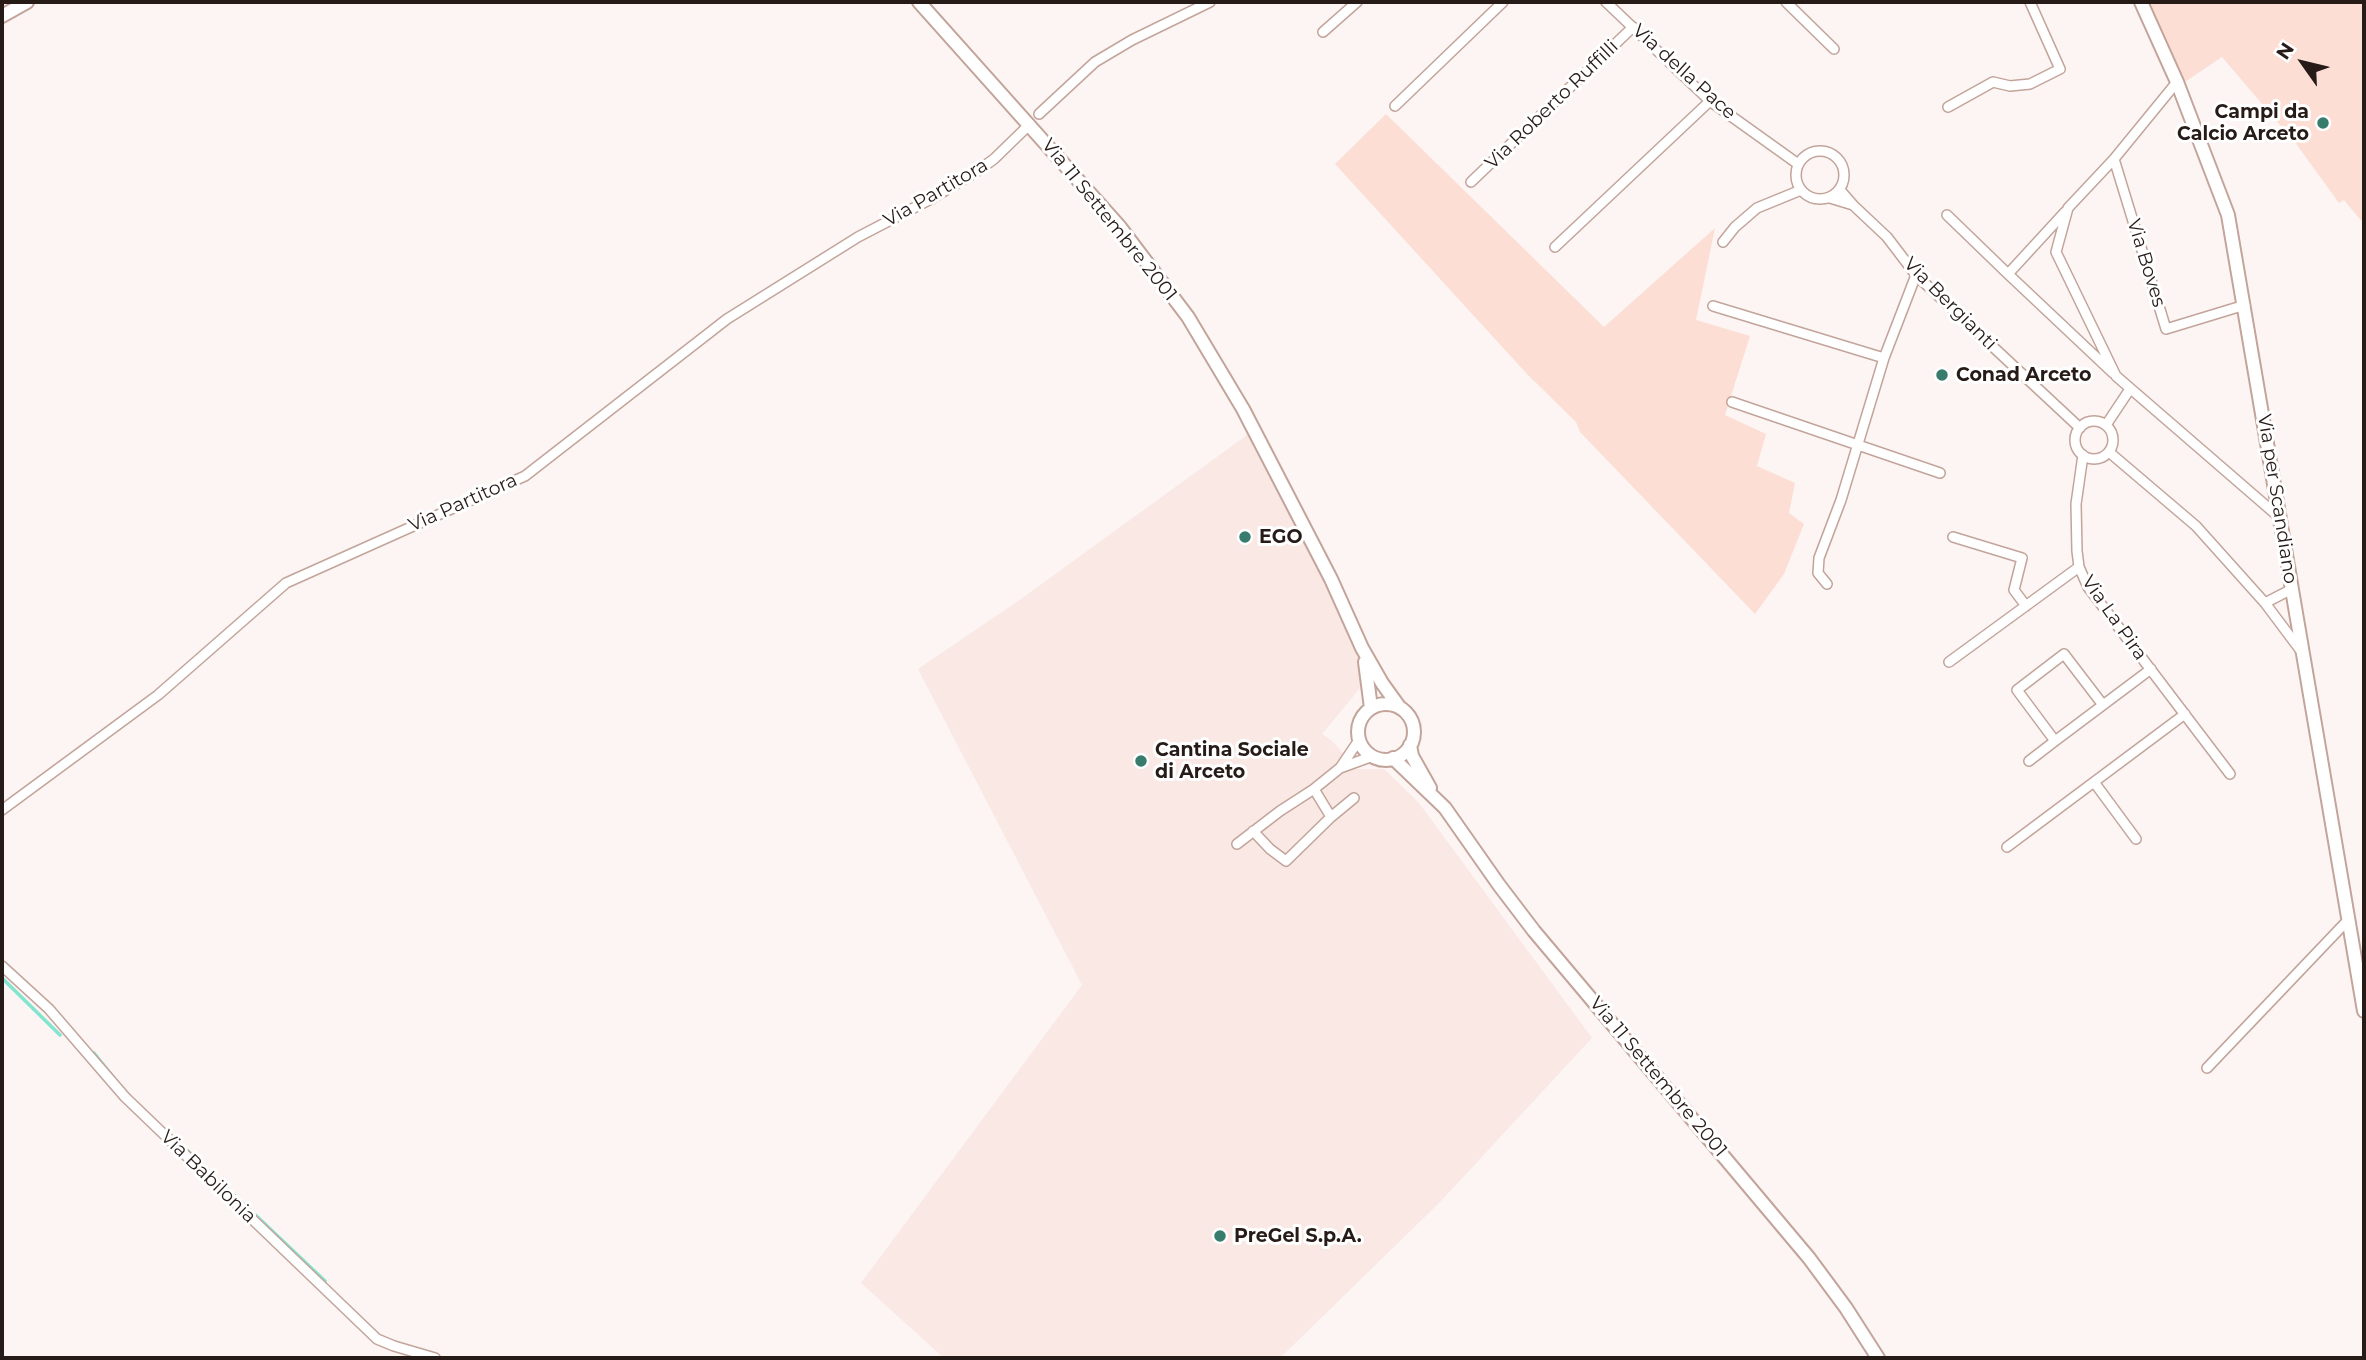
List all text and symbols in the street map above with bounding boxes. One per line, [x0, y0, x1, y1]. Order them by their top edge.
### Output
street label: Via della Pace [1627, 20, 1741, 124]
north arrow [2268, 28, 2338, 98]
street label: Via Roberto Ruffilli [1481, 36, 1623, 174]
text: N [2271, 38, 2299, 64]
place label: Campi da Calcio Arceto [2177, 101, 2309, 145]
marker: Campi da Calcio Arceto [2315, 115, 2331, 131]
street label: Via 11 Settembre 2001 [1037, 134, 1181, 306]
street label: Via Partitora [880, 154, 992, 232]
street label: Via Boves [2122, 216, 2170, 310]
street label: Via Bergianti [1899, 253, 2001, 355]
place label: Conad Arceto [1956, 364, 2091, 386]
marker: Conad Arceto [1934, 367, 1950, 383]
street label: Via per Scandiano [2252, 412, 2302, 586]
street label: Via Partitora [405, 469, 521, 537]
place label: EGO [1259, 526, 1302, 548]
marker: EGO [1237, 529, 1253, 545]
street label: Via La Pira [2076, 571, 2152, 665]
place label: Cantina Sociale di Arceto [1155, 739, 1309, 783]
marker: Cantina Sociale di Arceto [1133, 753, 1149, 769]
street label: Via 11 Settembre 2001 [1584, 992, 1732, 1162]
street label: Via Babilonia [156, 1126, 260, 1228]
place label: PreGel S.p.A. [1234, 1225, 1362, 1247]
marker: PreGel S.p.A. [1212, 1228, 1228, 1244]

